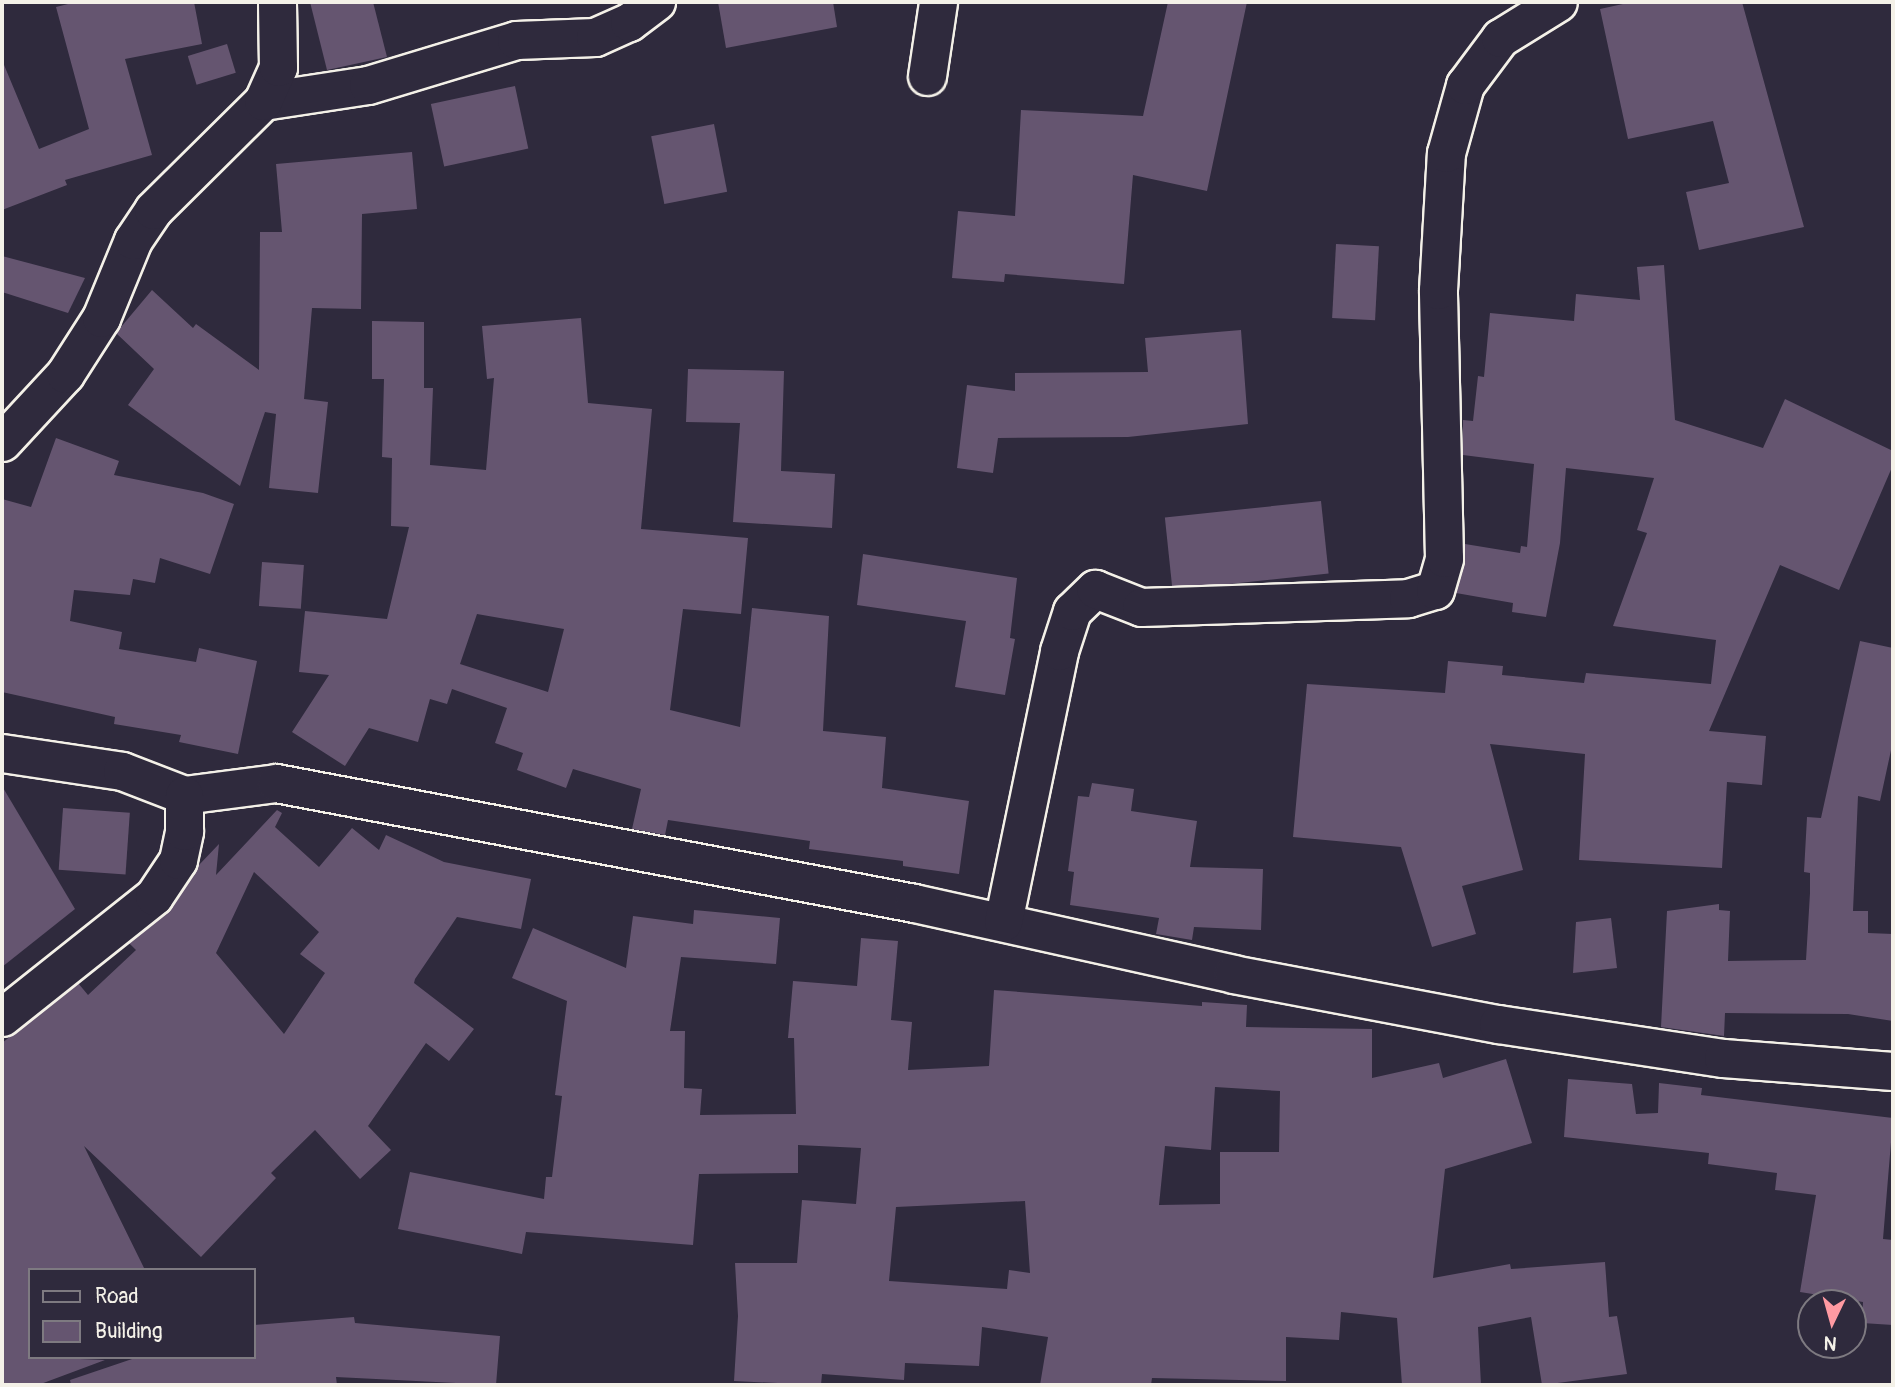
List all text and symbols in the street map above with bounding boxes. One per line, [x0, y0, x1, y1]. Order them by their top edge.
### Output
legend [28, 1268, 256, 1359]
text: Road [95, 1283, 139, 1310]
north arrow [1797, 1289, 1867, 1359]
text: Building [95, 1318, 162, 1345]
text: N [1823, 1330, 1838, 1355]

